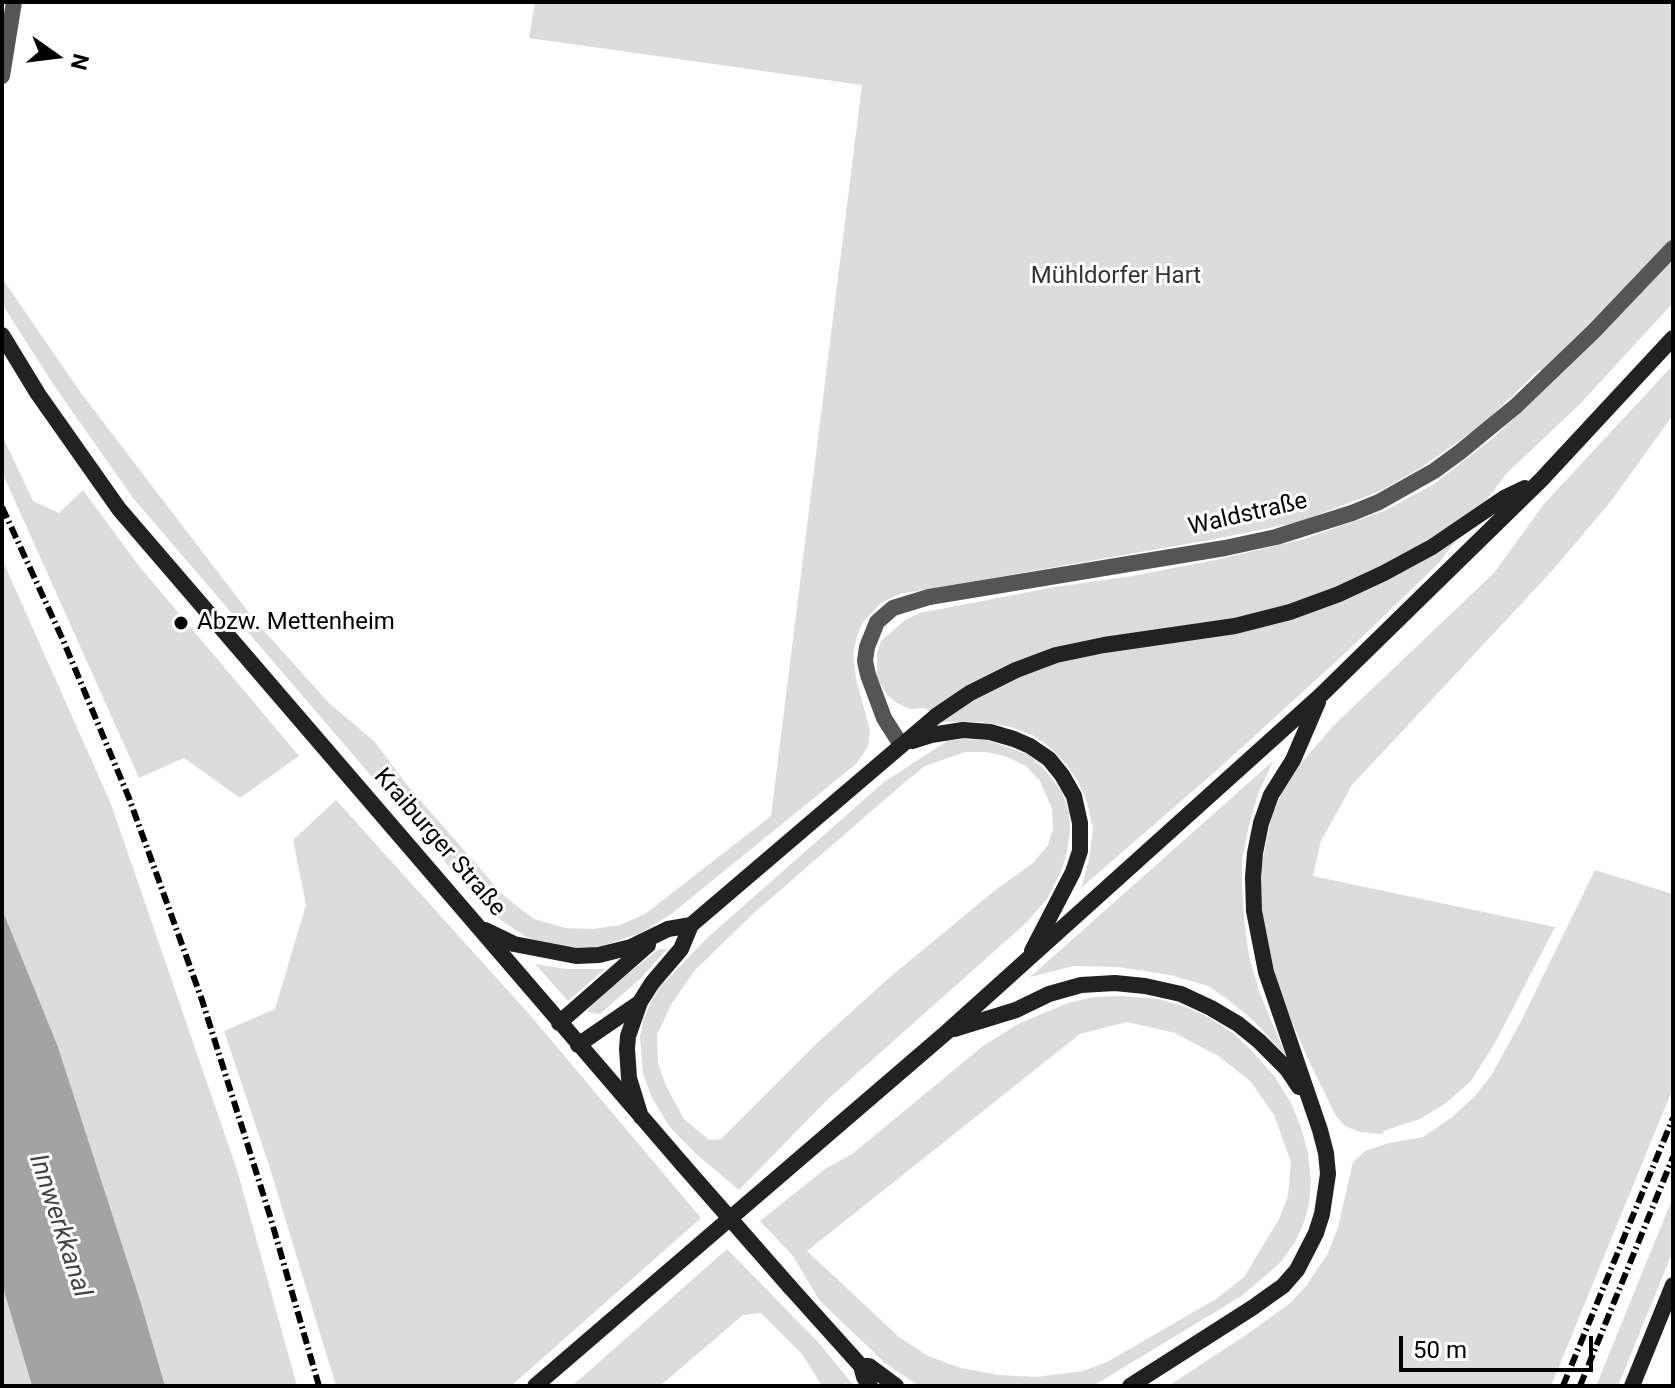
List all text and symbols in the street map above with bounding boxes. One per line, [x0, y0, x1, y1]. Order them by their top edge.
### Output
north arrow [16, 16, 96, 96]
text: N [66, 51, 94, 72]
park label: Mühldorfer Hart [1031, 263, 1201, 291]
street label: Waldstraße [1186, 487, 1310, 543]
place label: Abzw. Mettenheim [197, 609, 395, 637]
marker: Abzw. Mettenheim [172, 614, 190, 632]
street label: Kraiburger Straße [367, 763, 511, 923]
water label: Innwerkkanal [21, 1150, 97, 1302]
scale bar [1403, 1320, 1597, 1370]
text: 50 m [1413, 1336, 1467, 1364]

